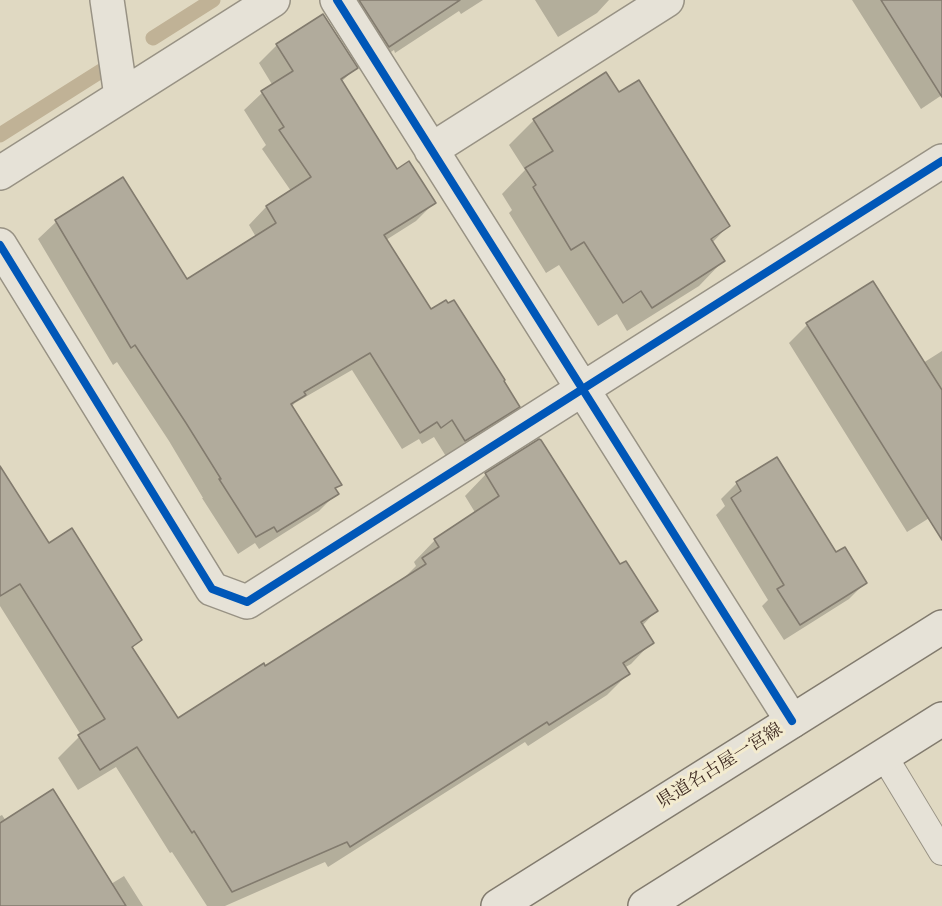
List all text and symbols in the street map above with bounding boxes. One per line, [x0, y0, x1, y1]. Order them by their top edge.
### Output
street label: 県道名古屋一宮線 [653, 719, 787, 813]

